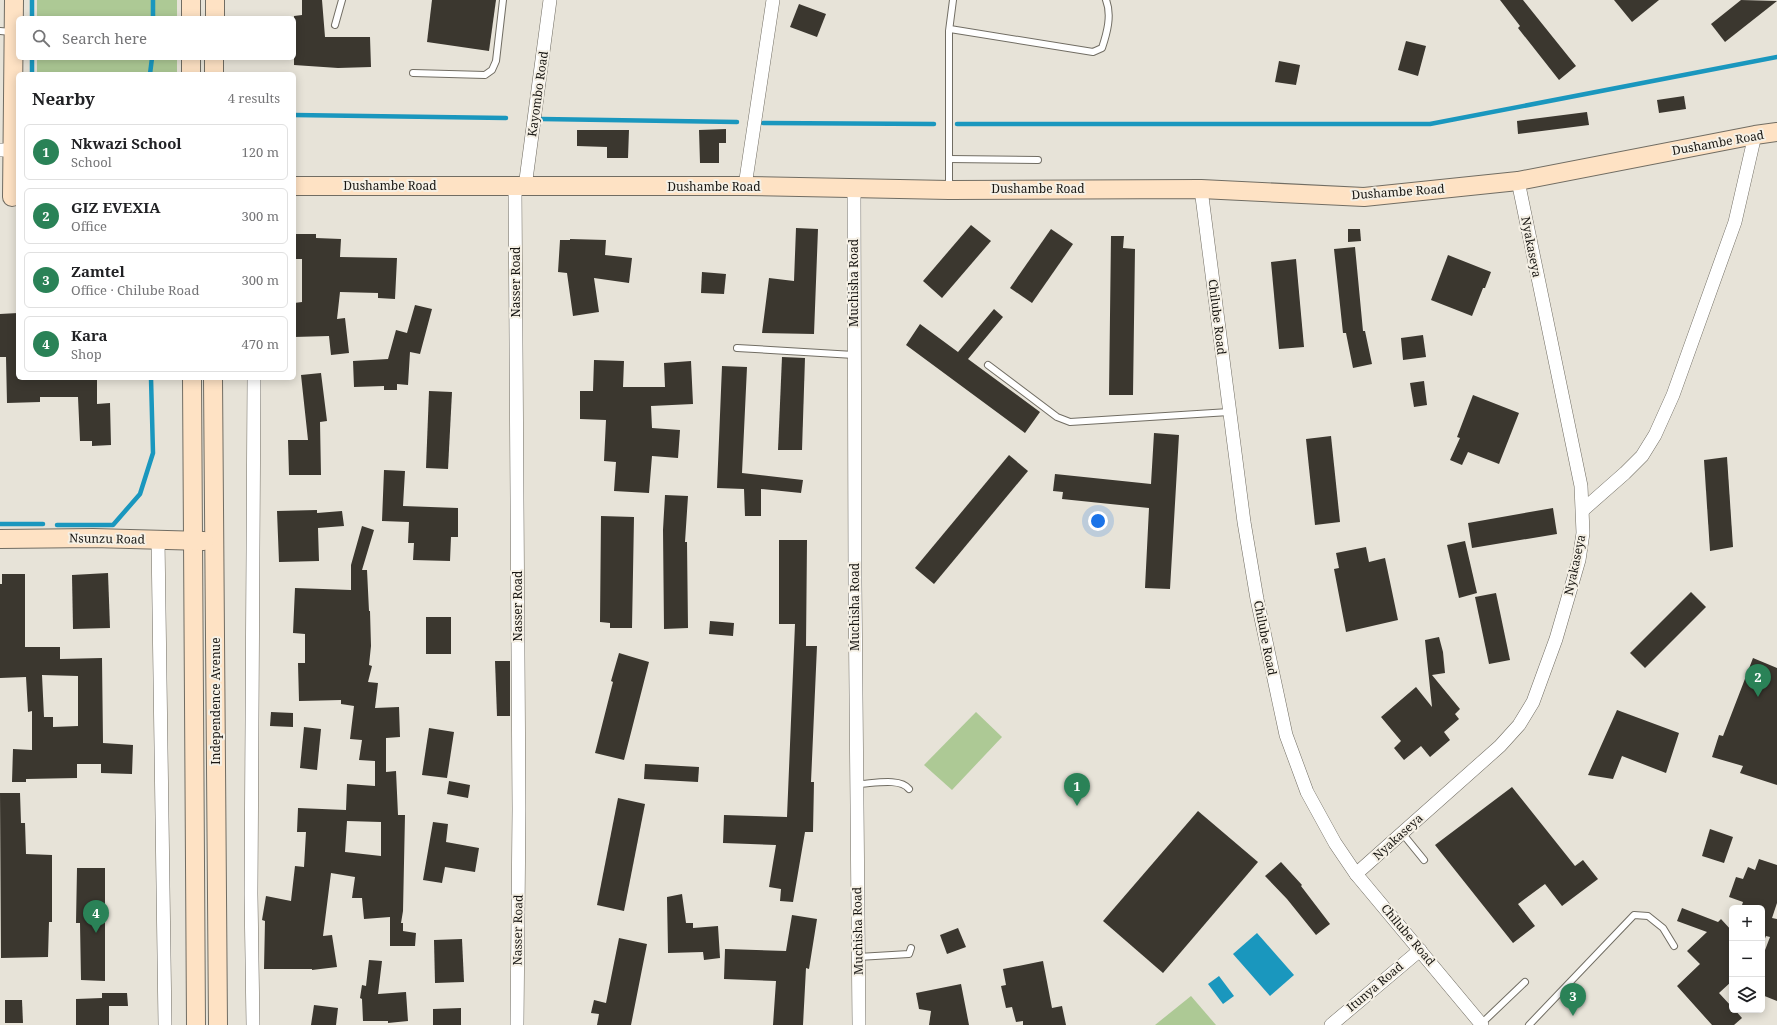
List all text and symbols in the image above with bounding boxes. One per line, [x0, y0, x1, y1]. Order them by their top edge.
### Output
search box [16, 16, 296, 60]
icon: search [30, 27, 52, 49]
text: Search here [62, 28, 147, 48]
street label: Kayombo Road [523, 49, 552, 138]
text: Nearby [32, 87, 95, 110]
text: 4 results [228, 89, 280, 107]
street label: Dushambe Road [1670, 126, 1766, 159]
text: Nkwazi School [71, 133, 182, 153]
text: 1 [42, 143, 50, 161]
text: 120 m [242, 143, 279, 161]
text: School [71, 153, 112, 171]
street label: Dushambe Road [343, 177, 437, 194]
street label: Dushambe Road [667, 178, 761, 195]
street label: Dushambe Road [991, 180, 1085, 197]
street label: Dushambe Road [1351, 180, 1446, 203]
text: GIZ EVEXIA [71, 197, 161, 217]
text: 2 [42, 207, 50, 225]
text: 300 m [242, 207, 279, 225]
street label: Nyakaseya [1517, 215, 1546, 279]
text: Office [71, 217, 107, 235]
street label: Muchisha Road [845, 238, 862, 327]
street label: Nasser Road [507, 246, 524, 317]
text: Zamtel [71, 261, 125, 281]
text: 3 [42, 271, 50, 289]
text: 300 m [242, 271, 279, 289]
street label: Chilube Road [1204, 278, 1231, 356]
text: Office · Chilube Road [71, 281, 199, 299]
text: Kara [71, 325, 108, 345]
text: 4 [42, 335, 50, 353]
text: 470 m [242, 335, 279, 353]
text: Shop [71, 345, 102, 363]
your location [1088, 511, 1108, 531]
street label: Nsunzu Road [69, 529, 146, 548]
street label: Nyakaseya [1560, 533, 1589, 597]
street label: Muchisha Road [846, 562, 863, 651]
street label: Nasser Road [509, 570, 526, 641]
street label: Chilube Road [1250, 599, 1281, 677]
street label: Independence Avenue [207, 637, 224, 765]
pin: 2 [1745, 664, 1771, 697]
pin: 1 [1064, 773, 1090, 806]
street label: Nyakaseya [1369, 809, 1427, 864]
street label: Muchisha Road [848, 886, 867, 975]
street label: Nasser Road [508, 894, 527, 966]
pin: 4 [83, 900, 109, 933]
street label: Chilube Road [1377, 900, 1440, 970]
map controls [1729, 905, 1765, 1013]
button: + [1729, 905, 1765, 941]
button: − [1729, 941, 1765, 977]
street label: Itunya Road [1343, 957, 1407, 1015]
button: layers [1729, 977, 1765, 1013]
pin: 3 [1560, 983, 1586, 1016]

